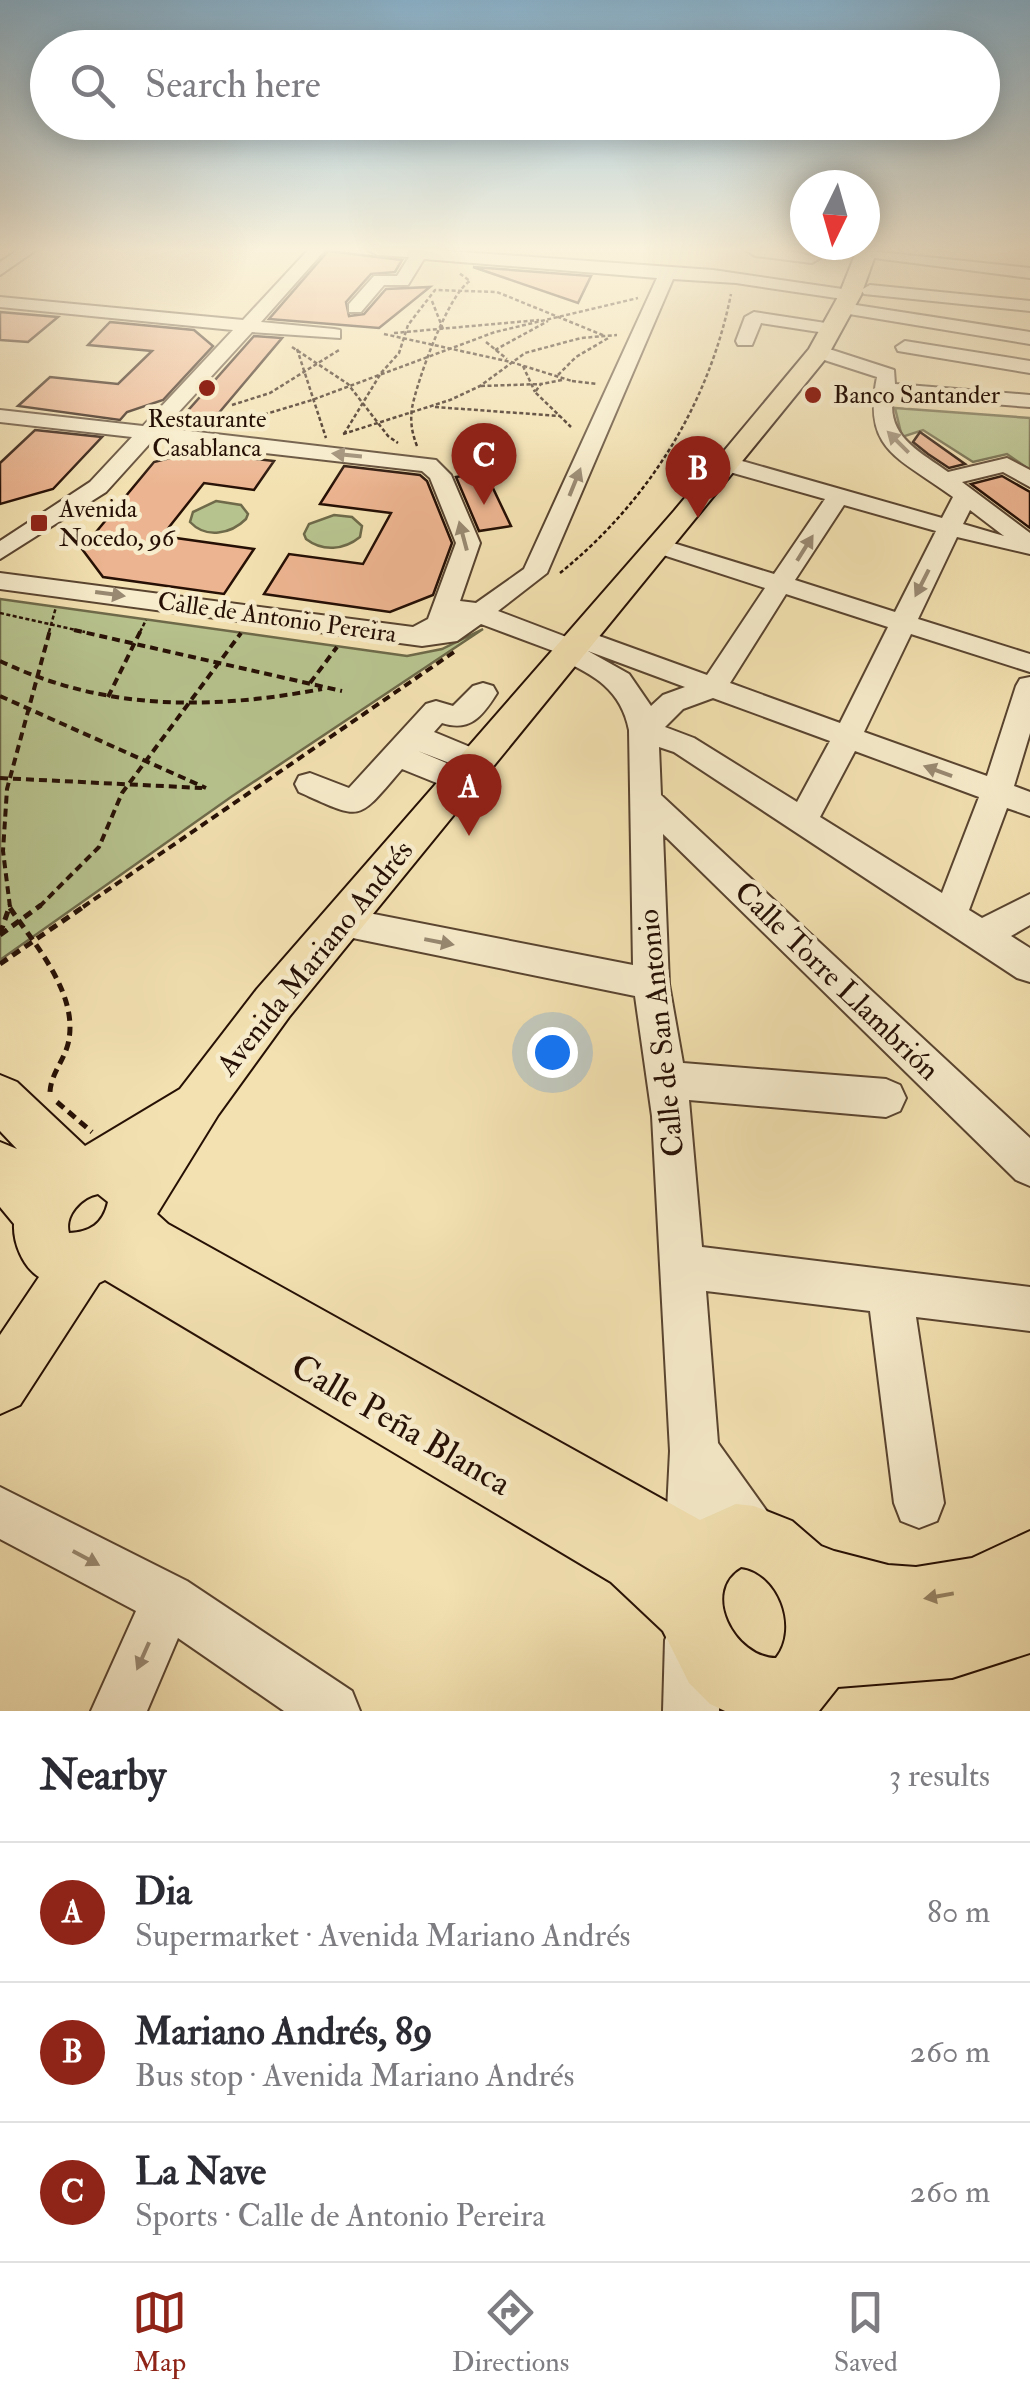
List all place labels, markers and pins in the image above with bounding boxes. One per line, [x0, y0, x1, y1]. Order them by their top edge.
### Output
marker: Restaurante Casablanca [196, 377, 218, 399]
place label: Banco Santander [833, 380, 1001, 411]
marker: Banco Santander [802, 384, 824, 406]
place label: Restaurante Casablanca [148, 404, 266, 464]
pin: C [452, 422, 516, 505]
pin: B [666, 436, 730, 518]
place label: Avenida Nocedo, 96 [58, 494, 176, 554]
marker: Avenida Nocedo, 96 [28, 512, 50, 534]
pin: A [436, 754, 502, 836]

